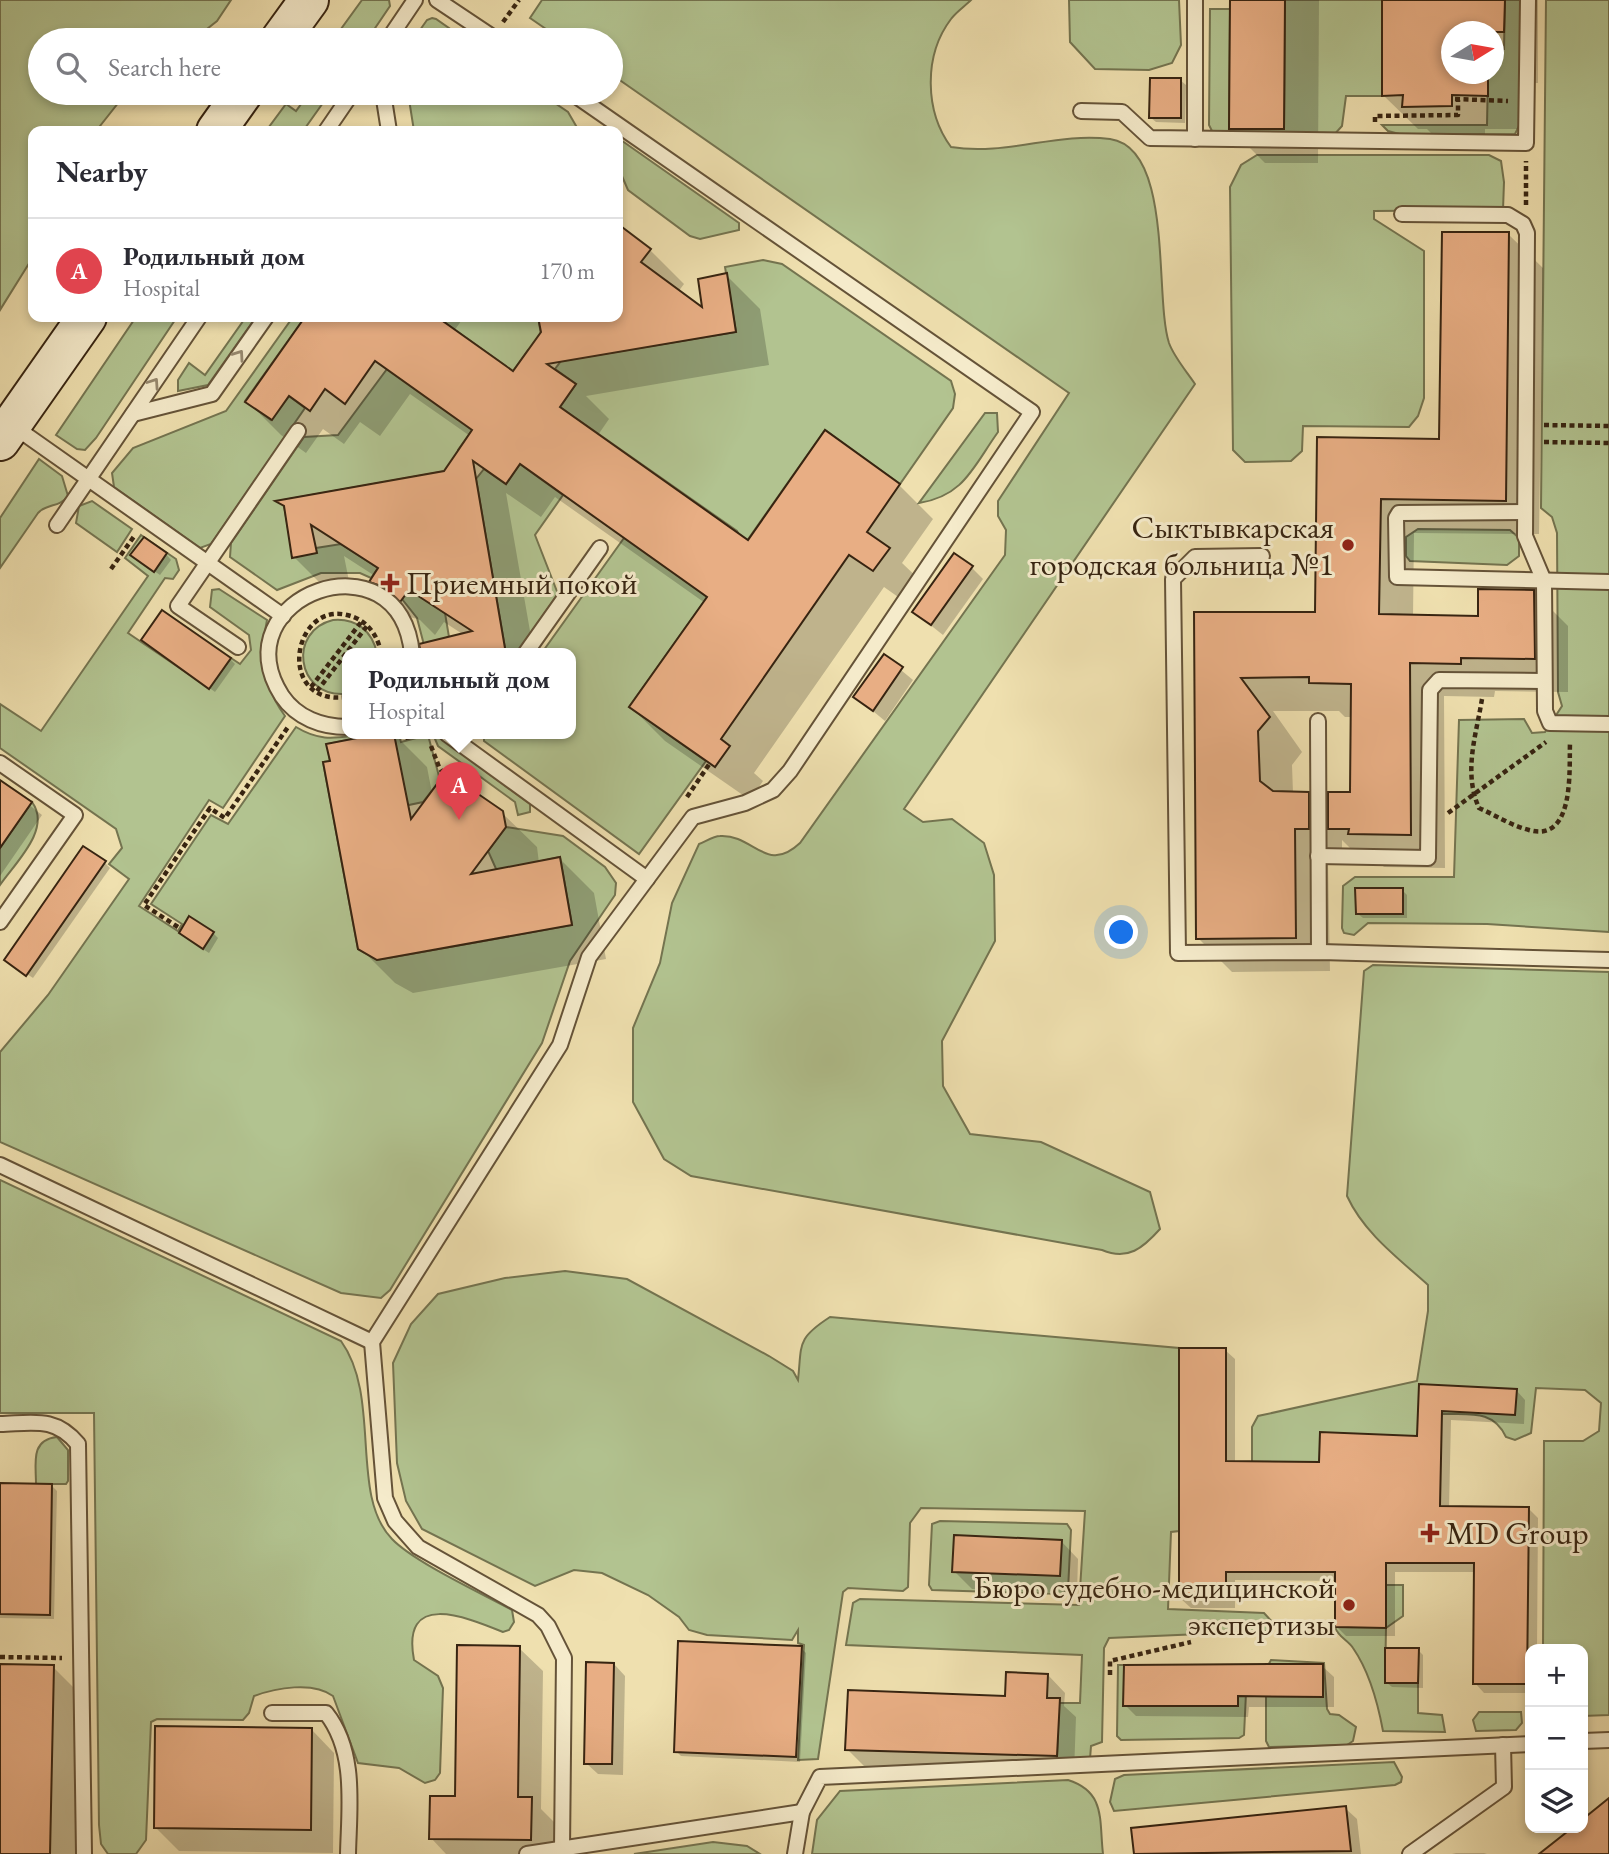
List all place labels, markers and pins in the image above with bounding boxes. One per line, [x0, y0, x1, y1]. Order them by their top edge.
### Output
place label: Сыктывкарская городская больница №1 [1029, 506, 1334, 585]
marker: Сыктывкарская городская больница №1 [1340, 537, 1356, 553]
place label: Приемный покой [406, 562, 637, 604]
marker: Приемный покой [380, 573, 400, 593]
pin: A [436, 762, 482, 820]
place label: MD Group [1446, 1512, 1589, 1554]
marker: MD Group [1420, 1523, 1440, 1543]
place label: Бюро судебно-медицинской экспертизы [973, 1566, 1335, 1645]
marker: Бюро судебно-медицинской экспертизы [1341, 1597, 1357, 1613]

